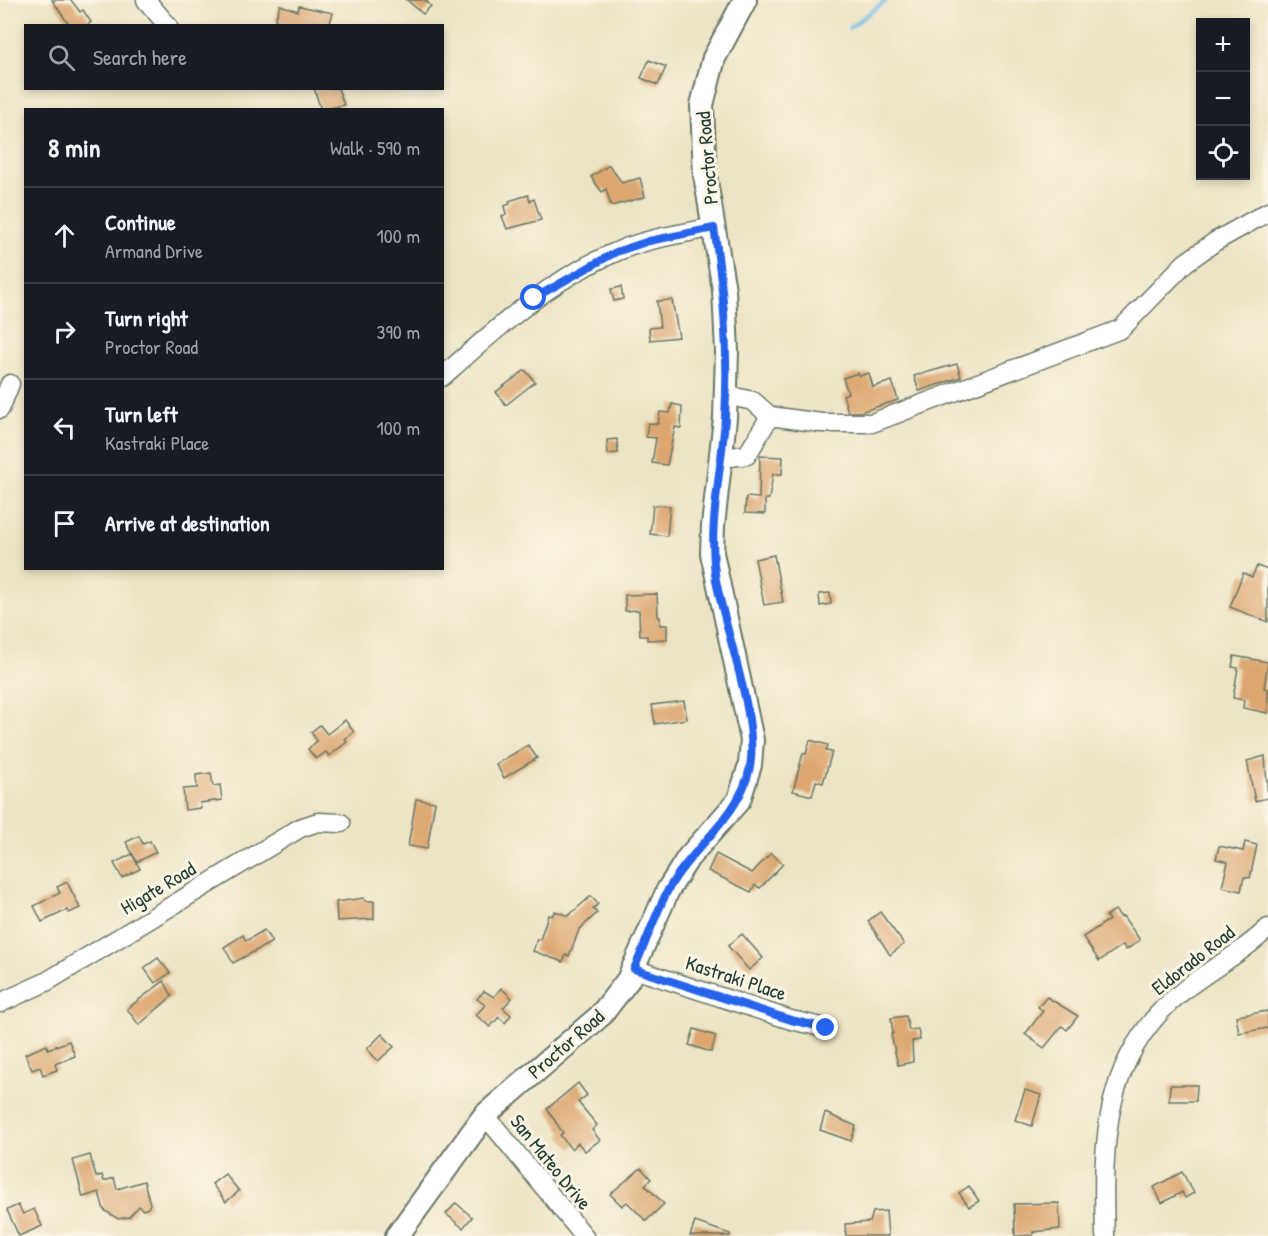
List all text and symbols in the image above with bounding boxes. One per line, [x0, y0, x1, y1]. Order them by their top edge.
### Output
map controls [1196, 18, 1250, 180]
button: + [1196, 18, 1250, 72]
search box [24, 24, 444, 90]
icon: search [45, 41, 78, 74]
text: Search here [93, 42, 187, 72]
button: − [1196, 72, 1250, 126]
street label: Proctor Road [689, 110, 724, 206]
button: locate [1196, 126, 1250, 180]
text: 8 min [48, 130, 101, 165]
text: Walk · 590 m [330, 134, 420, 161]
text: Continue [105, 207, 176, 237]
icon: ahead [48, 219, 81, 252]
text: 100 m [377, 222, 420, 249]
text: Armand Drive [105, 237, 203, 264]
route start [520, 284, 546, 310]
text: Turn right [105, 303, 188, 333]
icon: right [48, 315, 81, 348]
text: 390 m [377, 318, 420, 345]
text: Proctor Road [105, 333, 198, 360]
text: Turn left [105, 399, 178, 429]
icon: left [48, 411, 81, 444]
text: 100 m [377, 414, 420, 441]
text: Kastraki Place [105, 429, 209, 456]
icon: arrive [48, 507, 81, 540]
text: Arrive at destination [105, 508, 270, 538]
street label: Higate Road [115, 855, 200, 920]
street label: Eldorado Road [1145, 918, 1240, 1001]
street label: Kastraki Place [682, 949, 790, 1006]
street label: Proctor Road [522, 1003, 610, 1084]
route end [812, 1014, 838, 1040]
street label: San Mateo Drive [505, 1108, 598, 1215]

